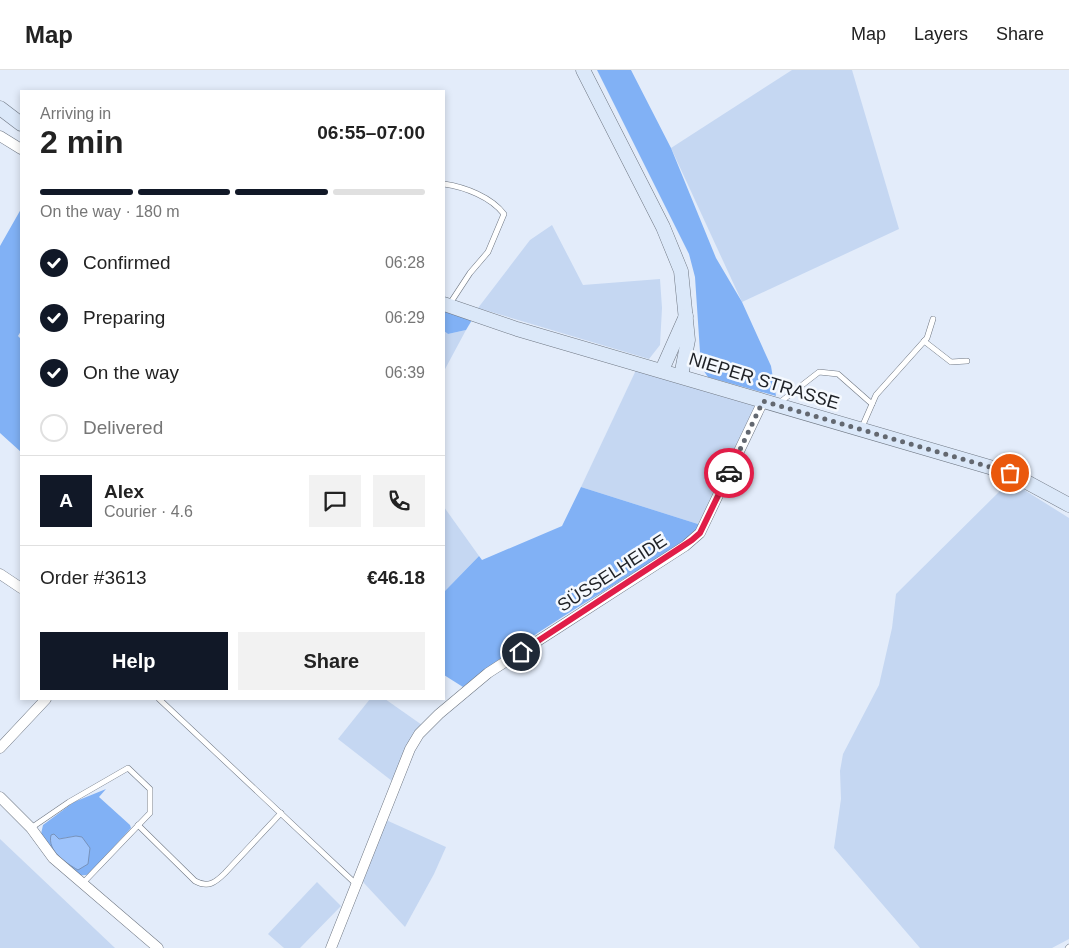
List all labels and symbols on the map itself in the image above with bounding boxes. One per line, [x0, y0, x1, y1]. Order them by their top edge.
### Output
street label: NIEPER STRASSE [686, 349, 842, 413]
courier [704, 448, 754, 498]
pin [989, 452, 1031, 494]
street label: SÜSSELHEIDE [554, 530, 670, 616]
pin [500, 631, 542, 673]

